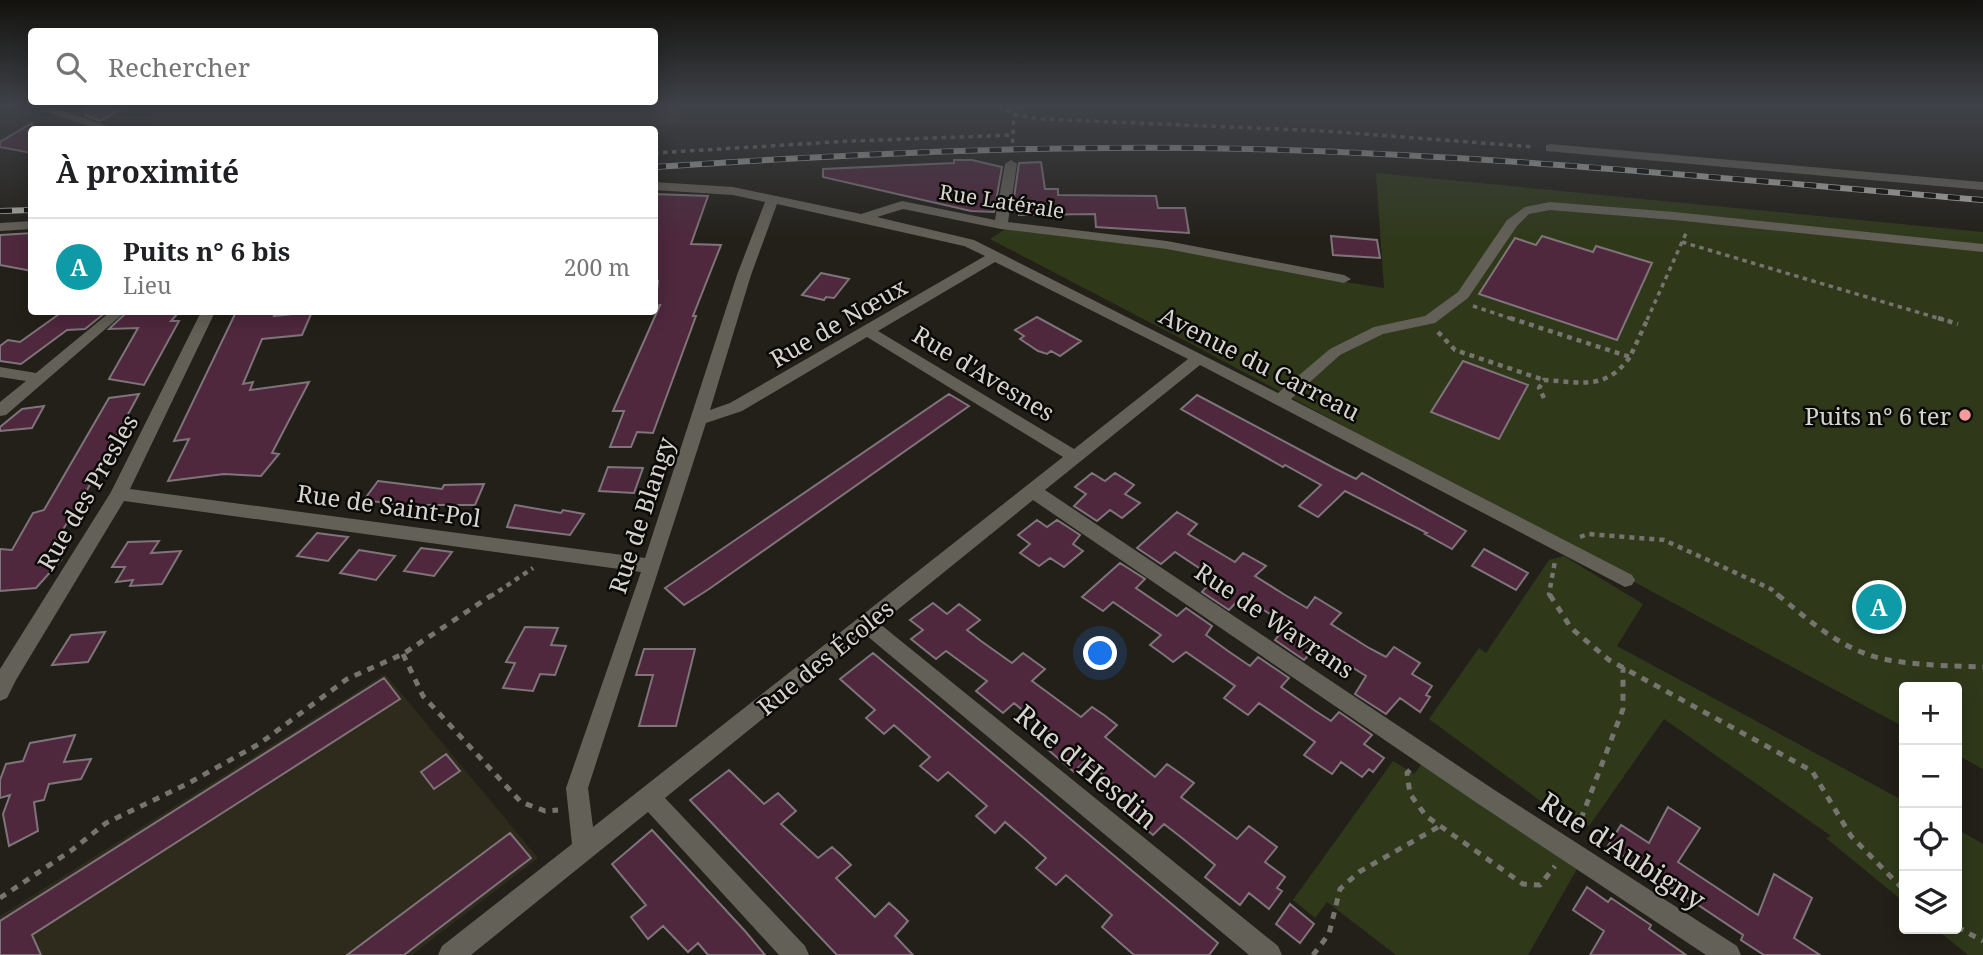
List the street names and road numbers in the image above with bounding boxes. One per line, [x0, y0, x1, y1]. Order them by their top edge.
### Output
street label: Rue Latérale [937, 177, 1067, 225]
street label: Rue de Nœux [763, 269, 913, 375]
street label: Avenue du Carreau [1154, 298, 1366, 428]
street label: Rue d'Avesnes [907, 318, 1061, 428]
street label: Rue des Presles [29, 408, 145, 576]
street label: Rue de Blangy [600, 432, 682, 597]
street label: Rue de Saint-Pol [295, 476, 484, 534]
street label: Rue de Wavrans [1189, 554, 1361, 686]
street label: Rue des Écoles [750, 592, 900, 722]
street label: Rue d'Hesdin [1007, 695, 1167, 837]
street label: Rue d'Aubigny [1533, 782, 1714, 918]

